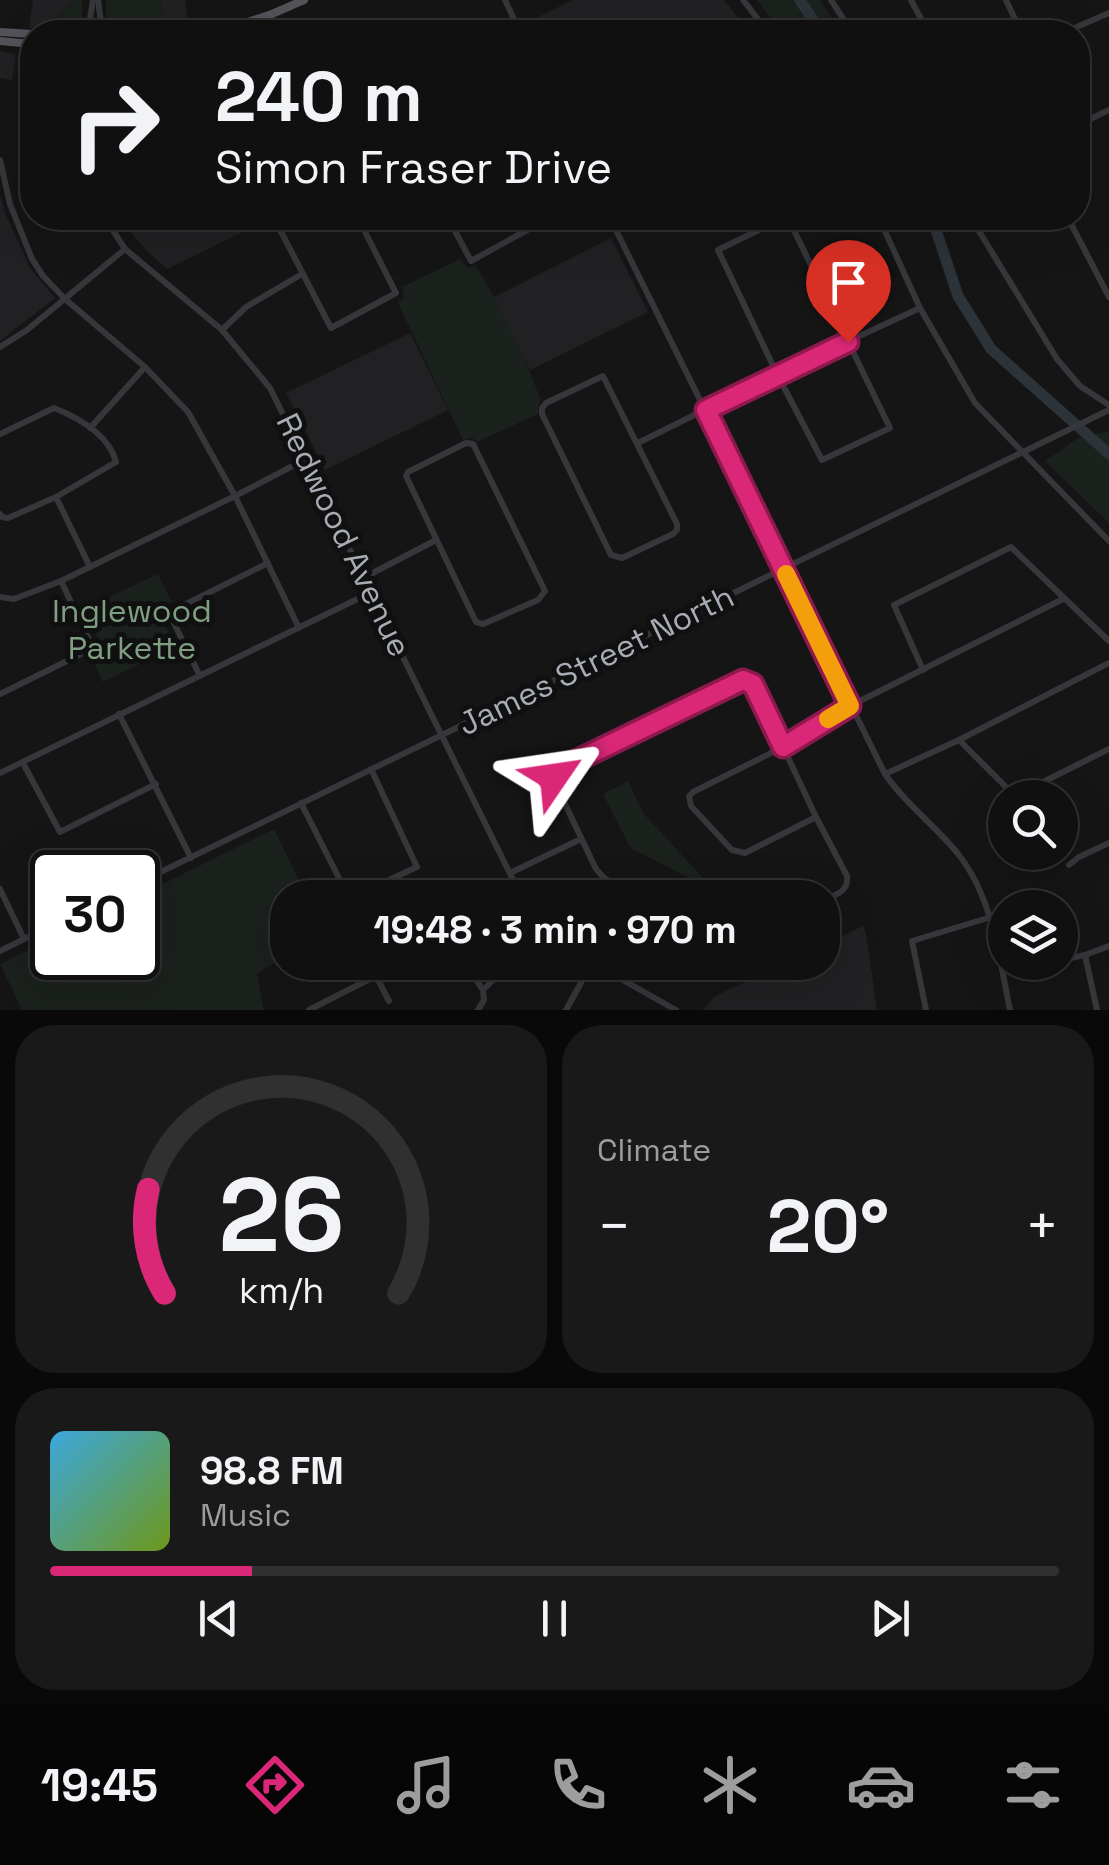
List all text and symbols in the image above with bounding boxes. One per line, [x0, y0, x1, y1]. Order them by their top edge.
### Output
text: 240 m [215, 52, 423, 141]
icon: right [50, 60, 180, 190]
text: Simon Fraser Drive [215, 139, 612, 196]
pin [806, 240, 891, 343]
icon: arrive [821, 255, 876, 310]
street label: Redwood Avenue [268, 407, 420, 663]
street label: James Street North [452, 576, 740, 744]
park label: Inglewood Parkette [52, 591, 212, 668]
position arrow [502, 725, 606, 829]
map controls [988, 780, 1078, 980]
button: search [988, 780, 1078, 870]
speed limit sign: 30 [30, 850, 160, 980]
button: layers [988, 890, 1078, 980]
text: 19:48 · 3 min · 970 m [373, 906, 737, 954]
text: Climate [597, 1130, 711, 1170]
text: 26 [218, 1149, 344, 1281]
text: 20° [767, 1178, 889, 1274]
text: − [597, 1191, 631, 1261]
text: + [1025, 1191, 1059, 1261]
text: km/h [238, 1268, 324, 1313]
text: 98.8 FM [200, 1447, 344, 1495]
text: Music [200, 1495, 291, 1535]
icon: previous [191, 1591, 246, 1646]
icon: pause [527, 1591, 582, 1646]
icon: next [863, 1591, 918, 1646]
icon: directions [240, 1750, 310, 1820]
icon: music [391, 1750, 461, 1820]
icon: phone [543, 1750, 613, 1820]
icon: climate [695, 1750, 765, 1820]
icon: car [846, 1750, 916, 1820]
icon: filters [998, 1750, 1068, 1820]
text: 19:45 [41, 1757, 158, 1814]

